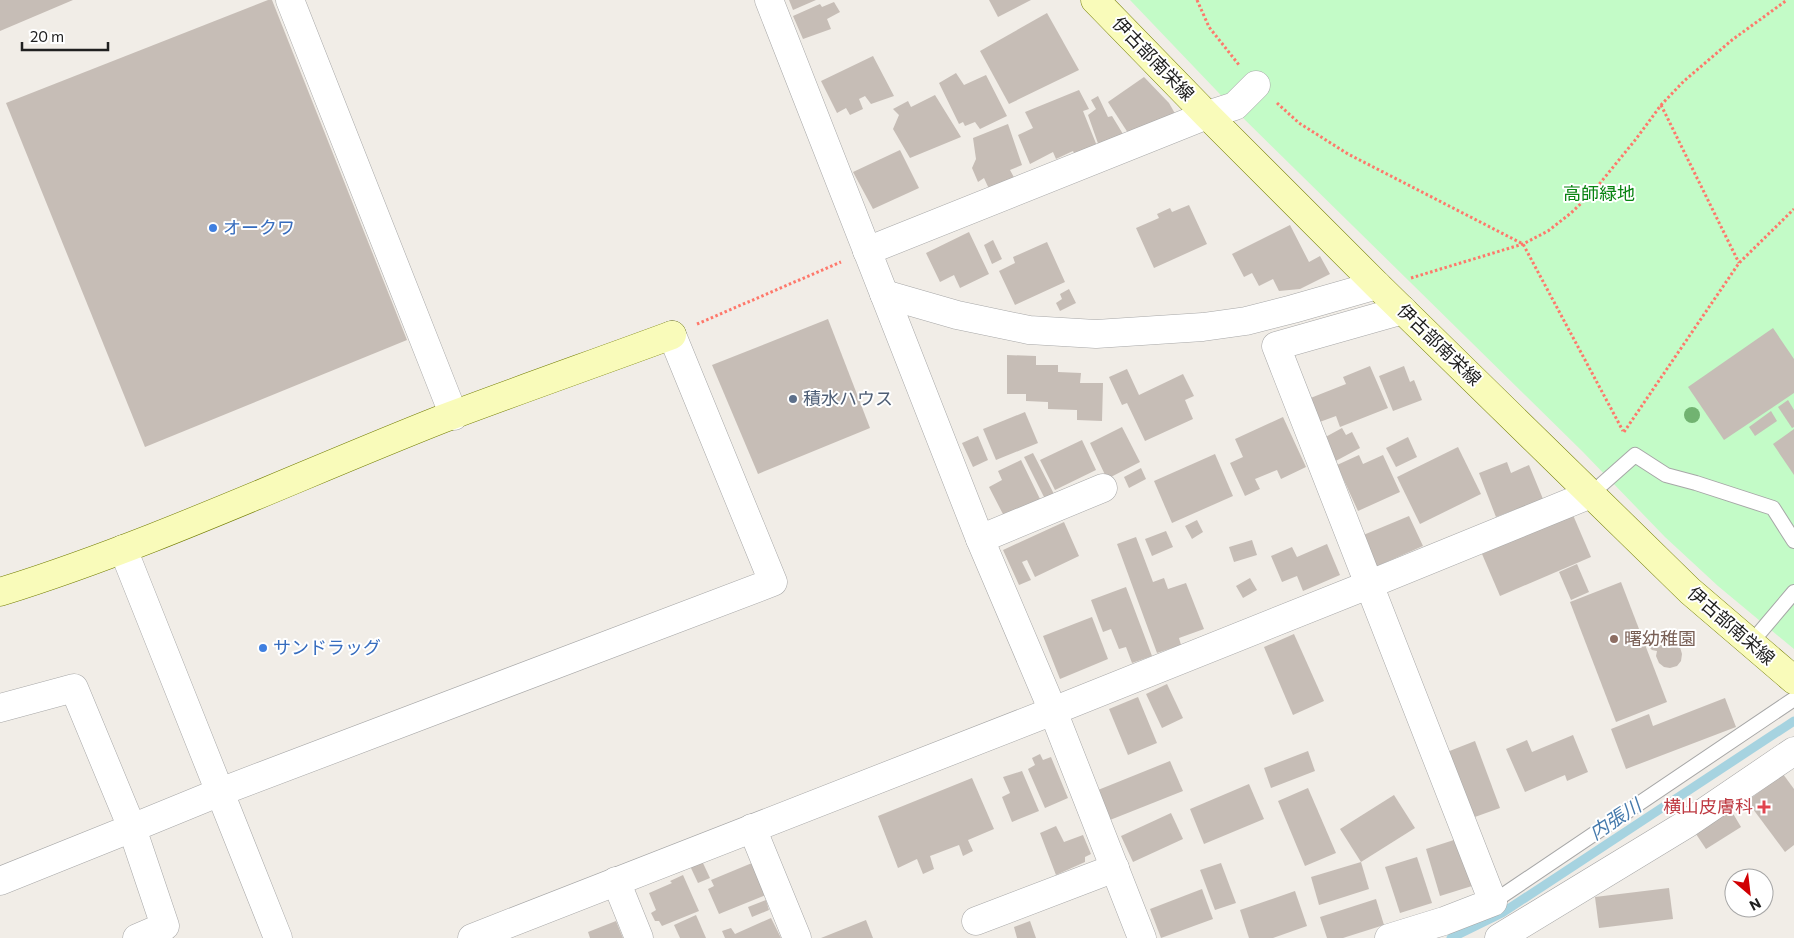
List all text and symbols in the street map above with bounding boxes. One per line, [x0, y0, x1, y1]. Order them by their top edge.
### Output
street label: 伊古部南栄線 [1108, 12, 1199, 105]
scale bar [22, 20, 109, 52]
text: 20 m [30, 27, 64, 45]
park label: 高師緑地 [1563, 182, 1635, 204]
place label: オークワ [223, 216, 295, 238]
marker: オークワ [207, 222, 219, 234]
street label: 伊古部南栄線 [1393, 299, 1486, 390]
place label: 積水ハウス [803, 387, 893, 409]
marker: 積水ハウス [787, 393, 799, 405]
street label: 伊古部南栄線 [1684, 582, 1780, 669]
place label: 曙幼稚園 [1624, 627, 1696, 649]
marker: 曙幼稚園 [1608, 633, 1620, 645]
place label: サンドラッグ [273, 636, 381, 658]
marker: サンドラッグ [257, 642, 269, 654]
water label: 内張川 [1585, 792, 1647, 844]
place label: 横山皮膚科 [1663, 795, 1753, 817]
marker: 横山皮膚科 [1757, 800, 1771, 814]
north arrow [1724, 868, 1774, 918]
text: N [1747, 895, 1764, 915]

